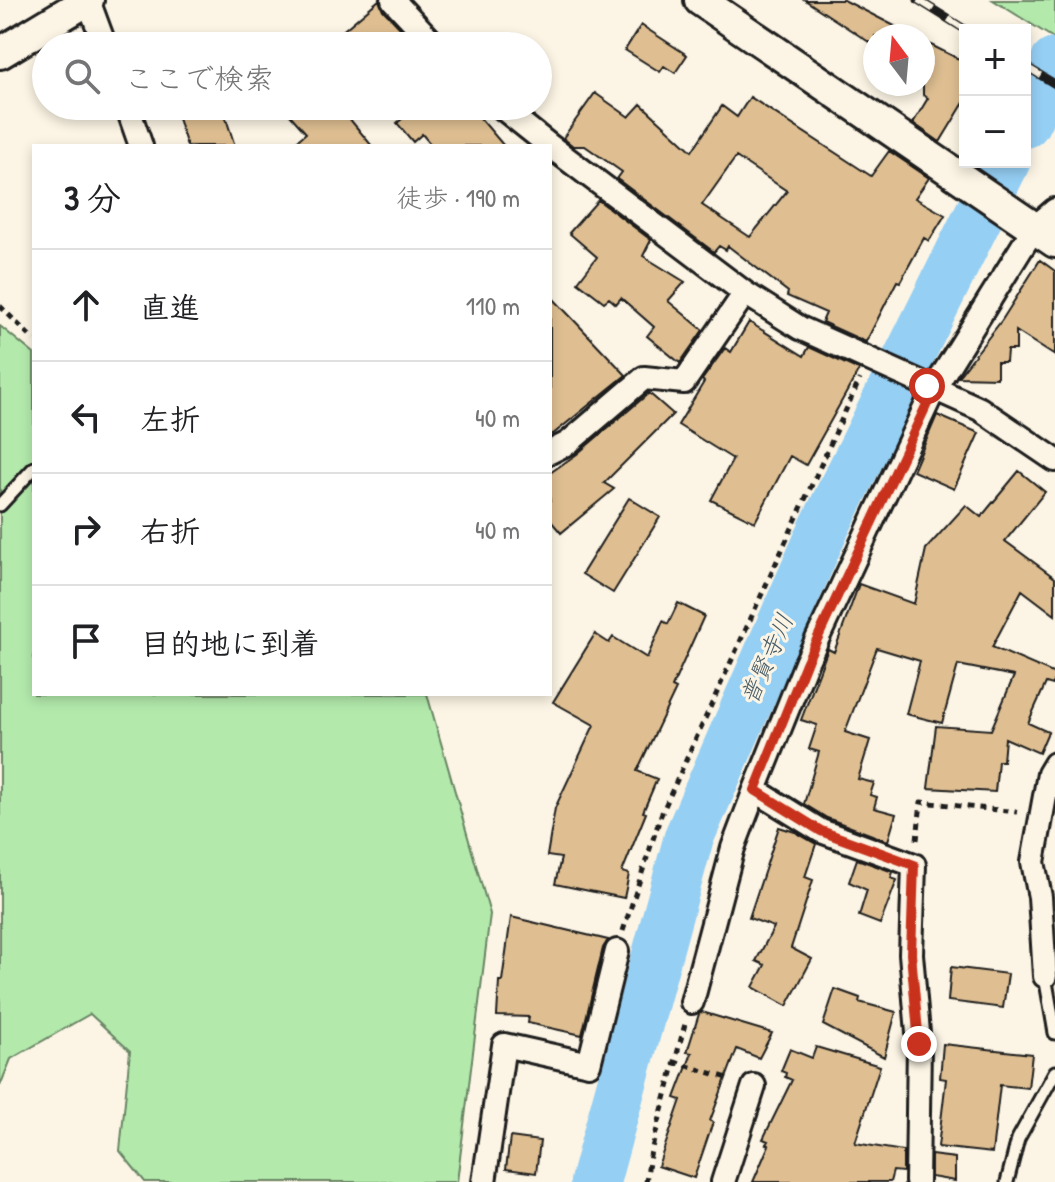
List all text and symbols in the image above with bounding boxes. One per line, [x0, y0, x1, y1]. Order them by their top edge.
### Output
north arrow [863, 24, 935, 96]
map controls [959, 24, 1031, 168]
button: + [959, 24, 1031, 96]
search box [32, 32, 552, 120]
icon: search [60, 54, 104, 98]
text: ここで検索 [124, 58, 274, 98]
button: − [959, 96, 1031, 168]
text: 3 分 [64, 175, 121, 221]
text: 徒歩 · 190 m [397, 180, 520, 215]
icon: ahead [64, 283, 108, 327]
text: 直進 [140, 287, 200, 327]
text: 110 m [466, 288, 520, 323]
route start [909, 368, 945, 404]
icon: left [64, 395, 108, 439]
text: 左折 [140, 399, 200, 439]
text: 40 m [475, 400, 520, 435]
icon: right [64, 507, 108, 551]
text: 右折 [140, 511, 200, 551]
text: 40 m [475, 512, 520, 547]
water label: 普賢寺川 [732, 608, 800, 709]
icon: arrive [64, 619, 108, 663]
text: 目的地に到着 [140, 623, 320, 663]
route end [901, 1026, 937, 1062]

